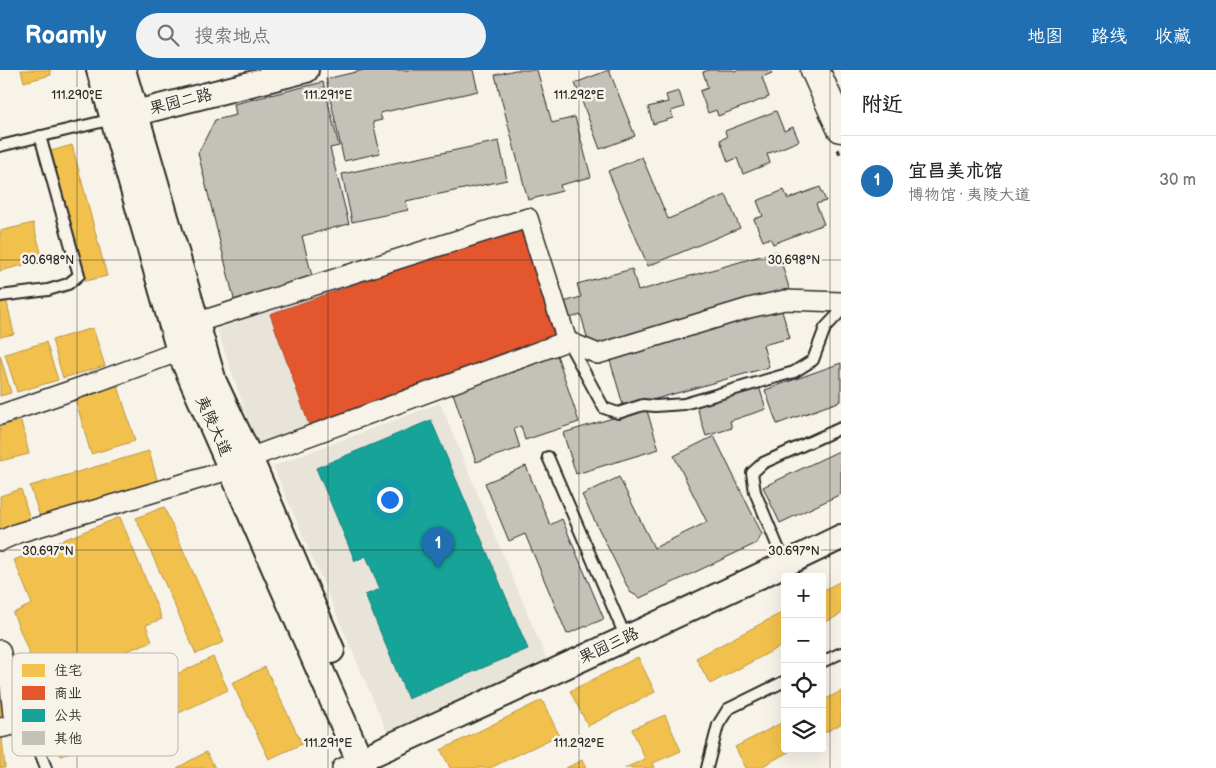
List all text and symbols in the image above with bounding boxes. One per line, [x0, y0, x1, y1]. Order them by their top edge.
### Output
search box [136, 13, 486, 58]
text: Roamly [25, 21, 106, 50]
icon: search [154, 21, 182, 49]
text: 搜索地点 [194, 25, 270, 48]
text: 地图 [1027, 26, 1063, 47]
text: 路线 [1091, 26, 1127, 47]
text: 收藏 [1155, 26, 1191, 47]
street label: 果园二路 [148, 85, 214, 119]
text: 111.290°E [52, 88, 102, 103]
text: 111.291°E [304, 88, 352, 103]
text: 111.292°E [554, 88, 604, 103]
text: 附近 [861, 92, 903, 117]
text: 宜昌美术馆 [908, 160, 1003, 183]
text: 1 [874, 171, 880, 190]
text: 30 m [1159, 171, 1196, 190]
text: 博物馆 · 夷陵大道 [908, 186, 1030, 205]
text: 30.698°N [22, 253, 74, 268]
text: 30.698°N [768, 253, 820, 268]
street label: 夷陵大道 [191, 393, 235, 459]
your location [377, 487, 403, 513]
pin: 1 [422, 527, 454, 568]
text: 30.697°N [22, 544, 74, 559]
text: 30.697°N [768, 544, 820, 559]
map controls [781, 573, 826, 753]
button: + [781, 573, 826, 618]
button: − [781, 618, 826, 663]
street label: 果园三路 [576, 624, 642, 668]
legend [12, 653, 178, 756]
text: 住宅 [54, 662, 82, 679]
button: locate [781, 663, 826, 708]
text: 商业 [54, 685, 82, 702]
text: 公共 [54, 707, 82, 724]
button: layers [781, 708, 826, 753]
text: 其他 [54, 730, 82, 747]
text: 111.291°E [304, 736, 352, 751]
text: 111.292°E [554, 736, 604, 751]

